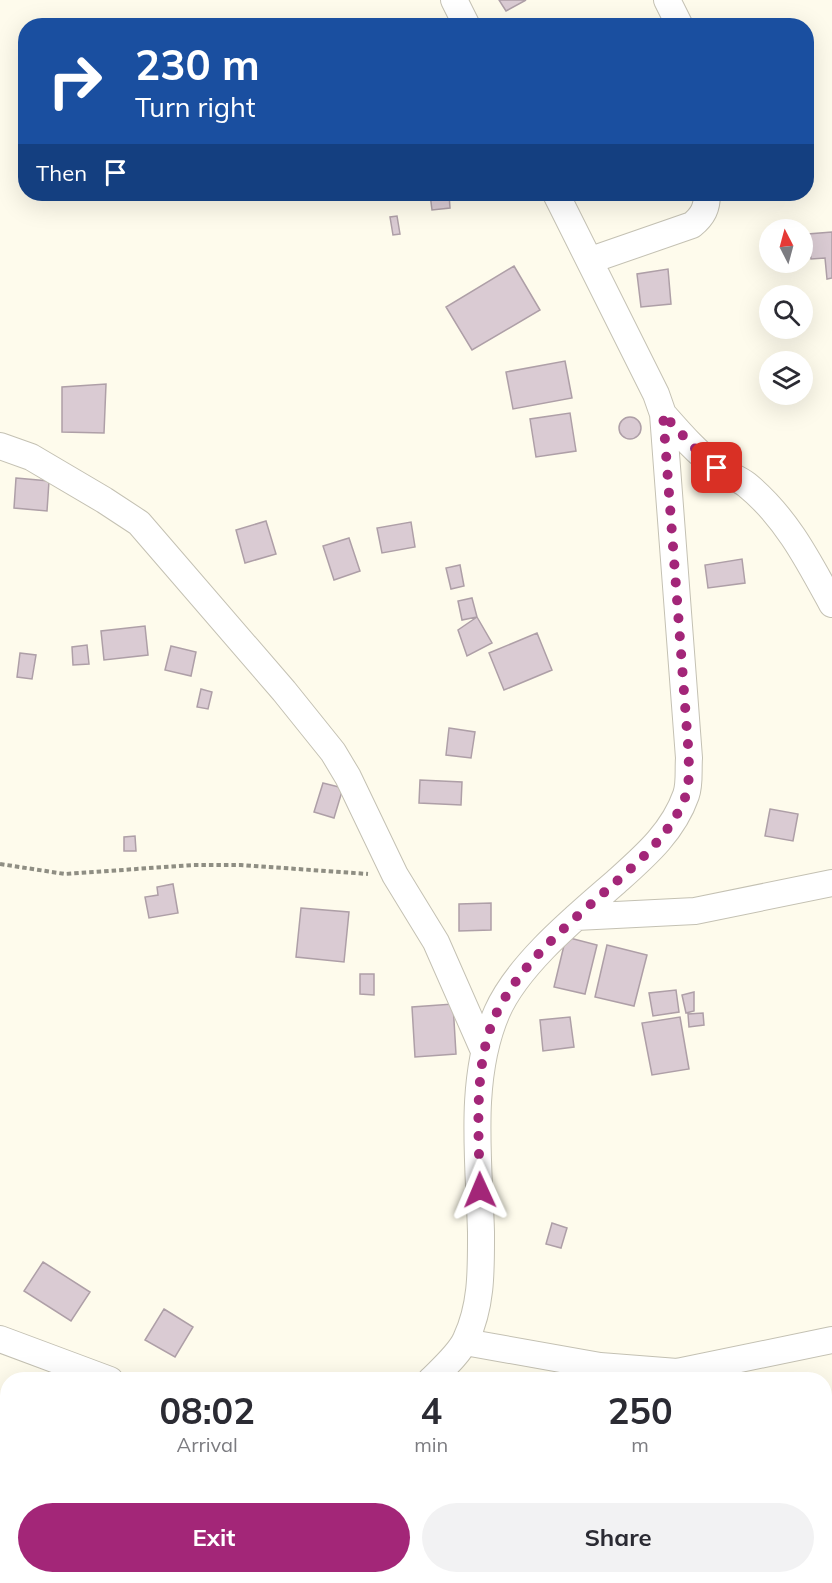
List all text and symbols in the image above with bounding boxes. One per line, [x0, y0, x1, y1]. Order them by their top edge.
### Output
text: 230 m [135, 38, 260, 91]
icon: right [36, 42, 114, 120]
text: Turn right [135, 90, 255, 124]
icon: arrive [99, 156, 132, 189]
text: Then [36, 159, 87, 187]
north arrow [759, 219, 813, 273]
map controls [759, 219, 813, 405]
button: search [759, 285, 813, 339]
button: layers [759, 351, 813, 405]
pin [691, 442, 742, 493]
icon: arrive [700, 451, 733, 484]
position arrow [448, 1158, 512, 1222]
text: 08:02 [159, 1388, 255, 1433]
text: 4 [420, 1388, 442, 1433]
text: 250 [608, 1388, 673, 1433]
text: Arrival [177, 1432, 238, 1457]
text: min [414, 1432, 448, 1457]
text: m [631, 1432, 649, 1457]
button: Exit [18, 1503, 410, 1572]
button: Share [422, 1503, 814, 1572]

